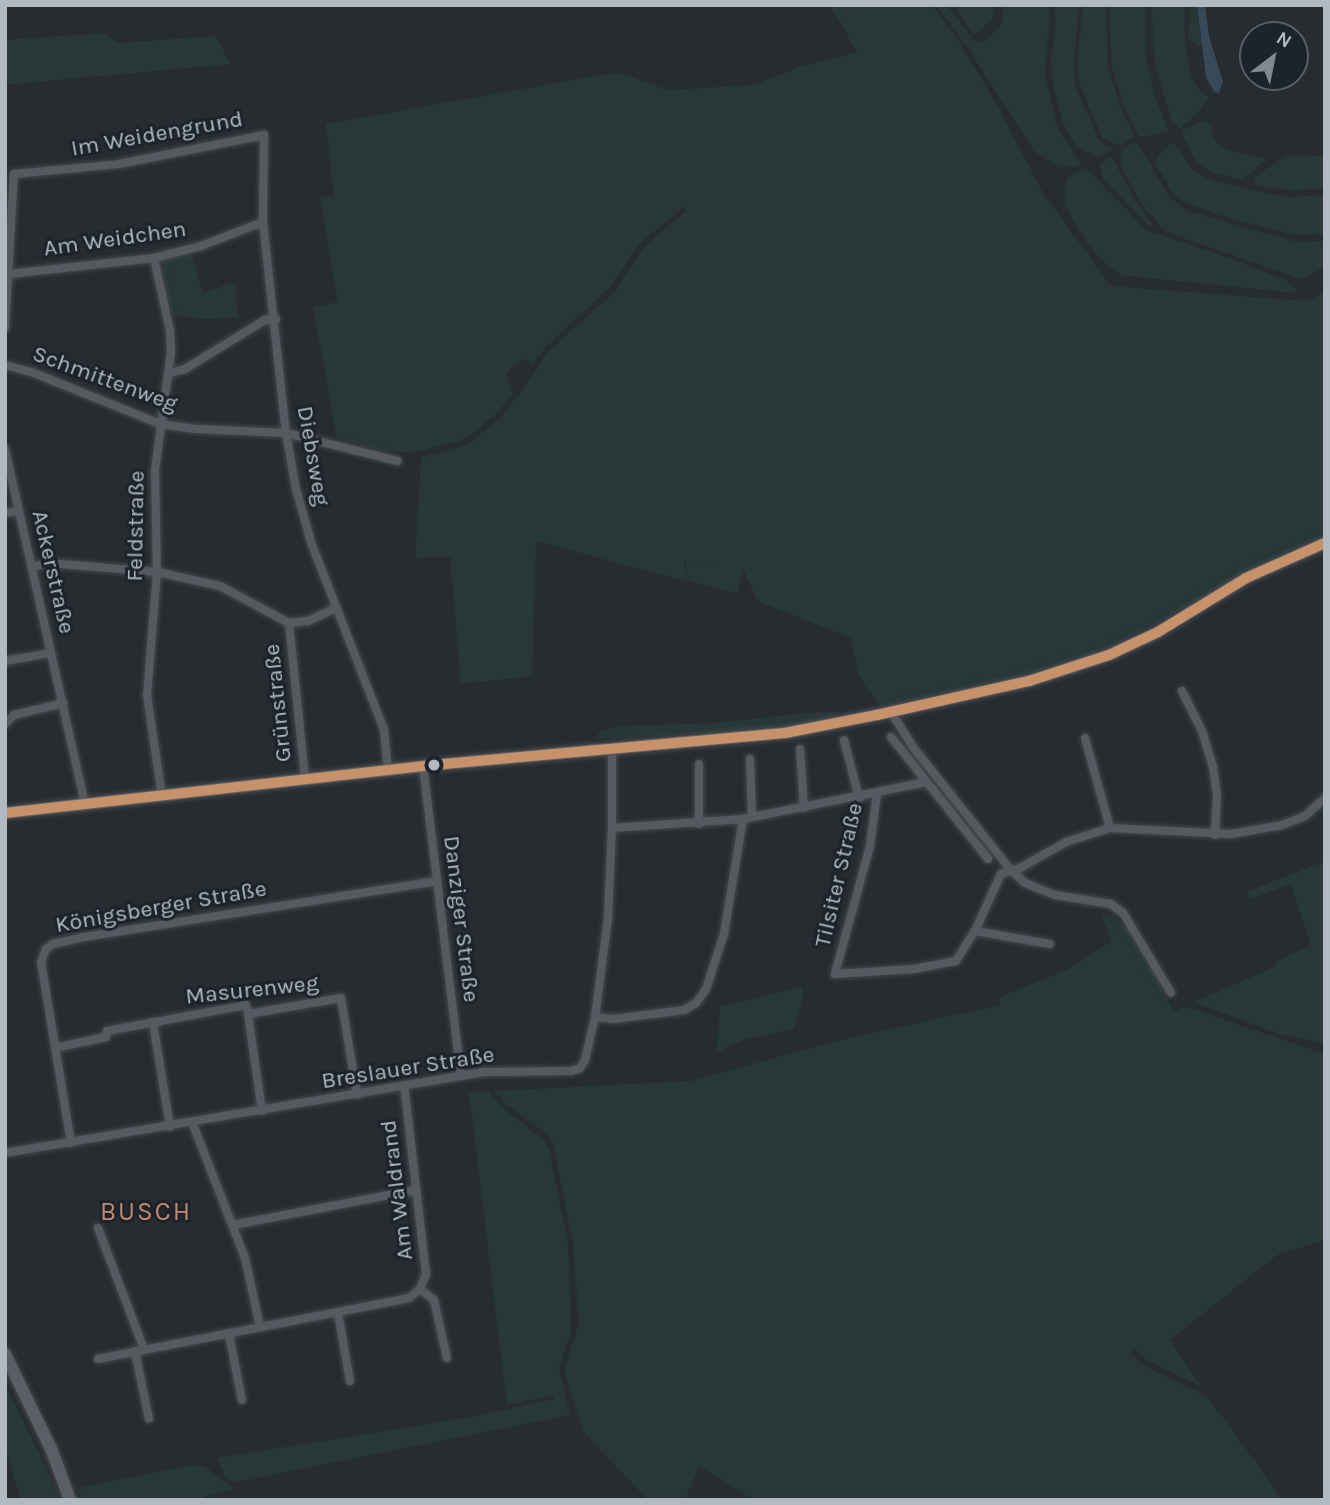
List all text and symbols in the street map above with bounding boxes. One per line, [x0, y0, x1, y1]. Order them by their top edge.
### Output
north arrow [1239, 21, 1309, 91]
text: N [1272, 27, 1296, 53]
street label: Im Weidengrund [69, 105, 245, 163]
street label: Am Weidchen [42, 215, 188, 263]
street label: Schmittenweg [29, 340, 181, 418]
street label: Diebsweg [291, 404, 335, 508]
street label: Feldstraße [121, 470, 151, 582]
street label: Ackerstraße [25, 508, 81, 636]
street label: Grünstraße [258, 643, 298, 763]
unlabelled marker [427, 758, 441, 772]
street label: Tilsiter Straße [809, 800, 869, 950]
street label: Danziger Straße [437, 834, 485, 1004]
street label: Königsberger Straße [53, 875, 269, 939]
street label: Masurenweg [184, 969, 320, 1011]
street label: Breslauer Straße [320, 1041, 496, 1095]
street label: Am Waldrand [375, 1118, 419, 1262]
district label: BUSCH [101, 1196, 191, 1228]

